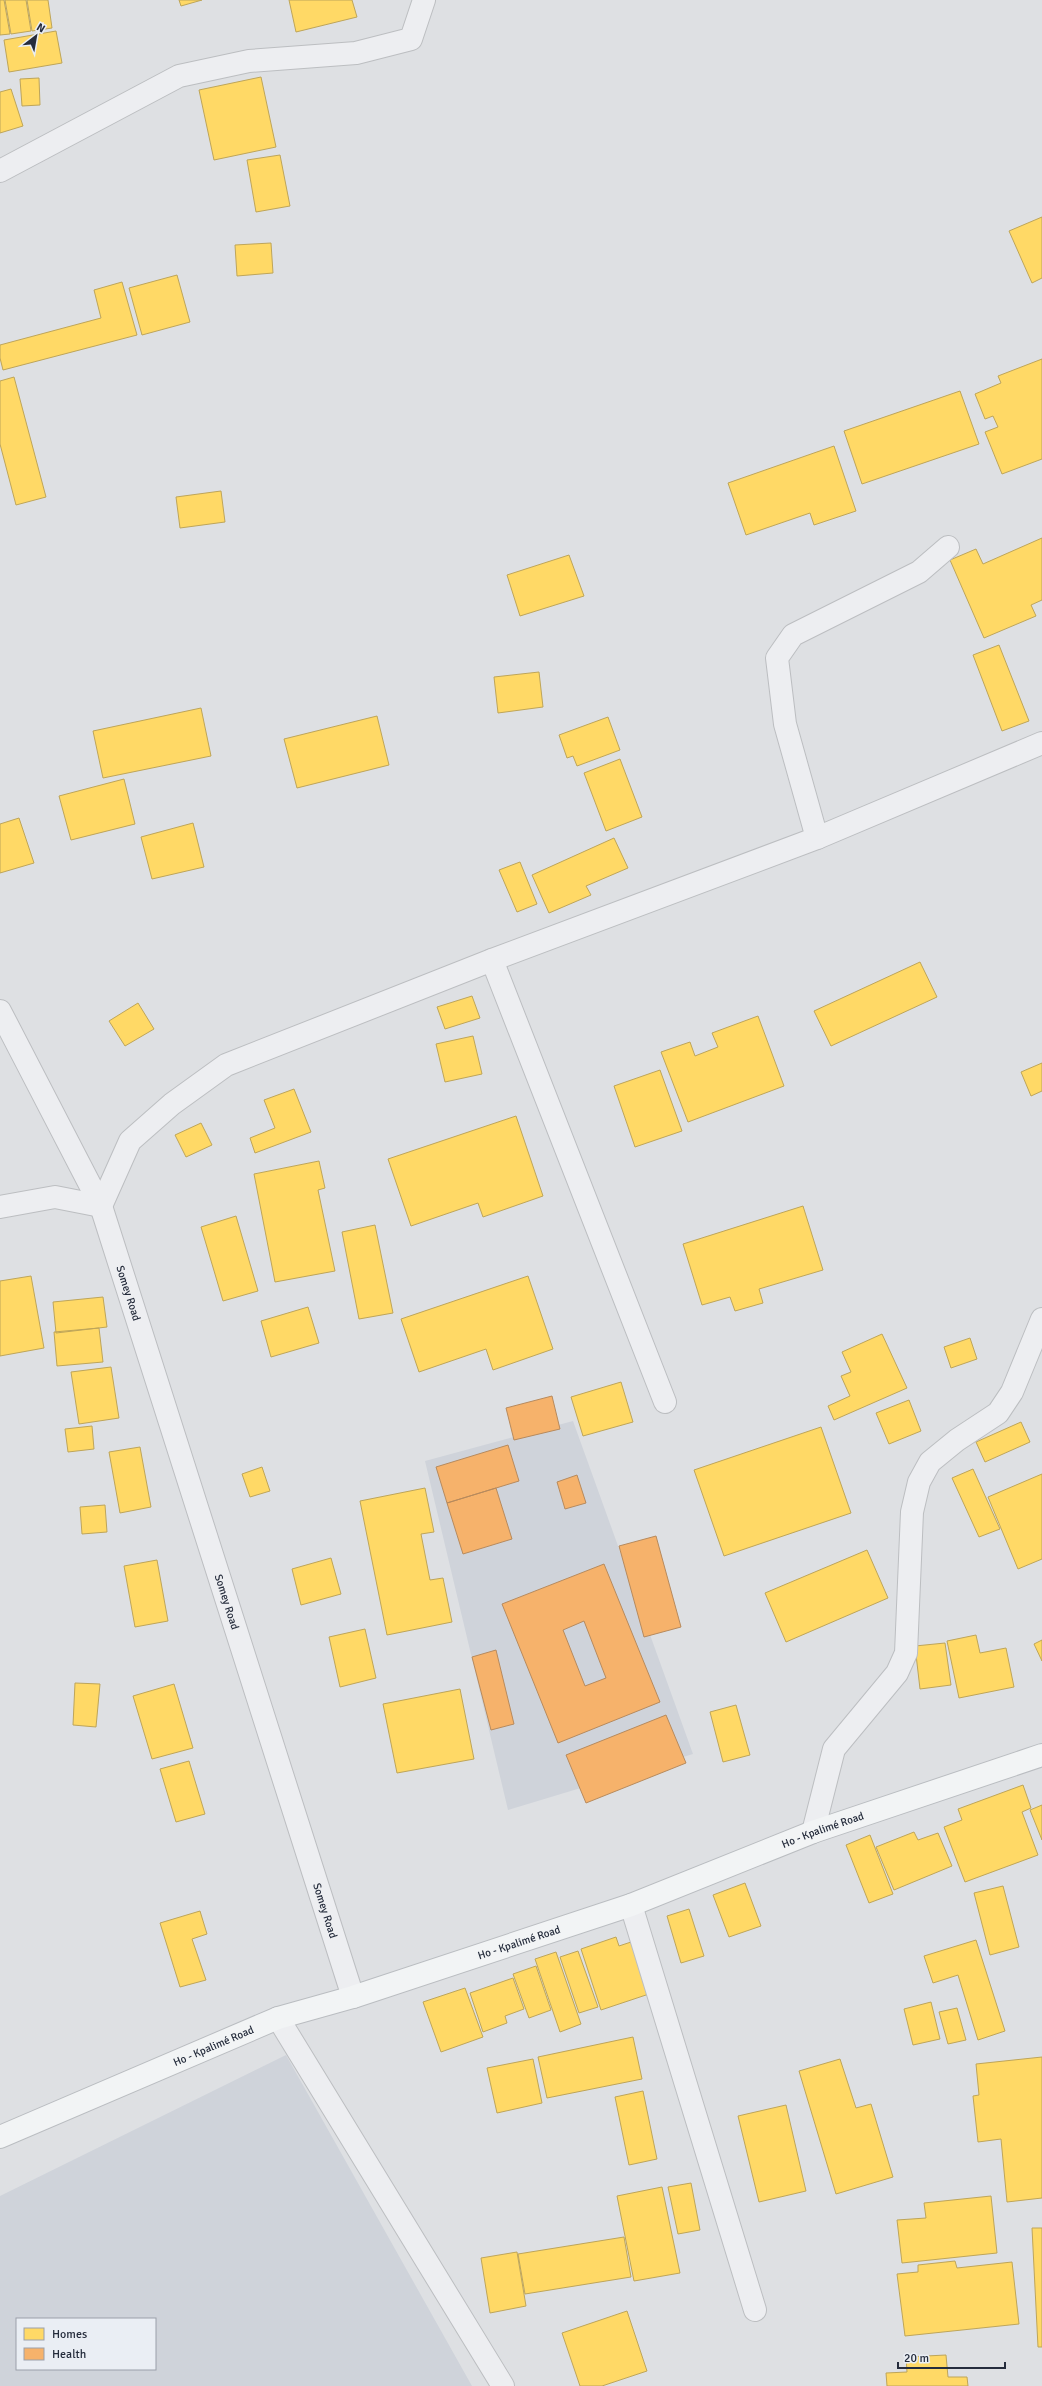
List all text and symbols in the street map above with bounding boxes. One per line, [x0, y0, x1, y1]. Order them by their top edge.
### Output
north arrow [16, 16, 56, 56]
text: N [34, 20, 48, 35]
street label: Somey Road [114, 1264, 144, 1322]
street label: Somey Road [212, 1573, 242, 1631]
street label: Ho - Kpalimé Road [780, 1809, 865, 1850]
street label: Somey Road [311, 1881, 340, 1940]
street label: Ho - Kpalimé Road [476, 1922, 562, 1962]
street label: Ho - Kpalimé Road [171, 2023, 256, 2069]
legend [16, 2318, 156, 2370]
text: Homes [52, 2327, 87, 2342]
scale bar [898, 2344, 1005, 2370]
text: Health [52, 2347, 86, 2362]
text: 20 m [904, 2351, 929, 2366]

